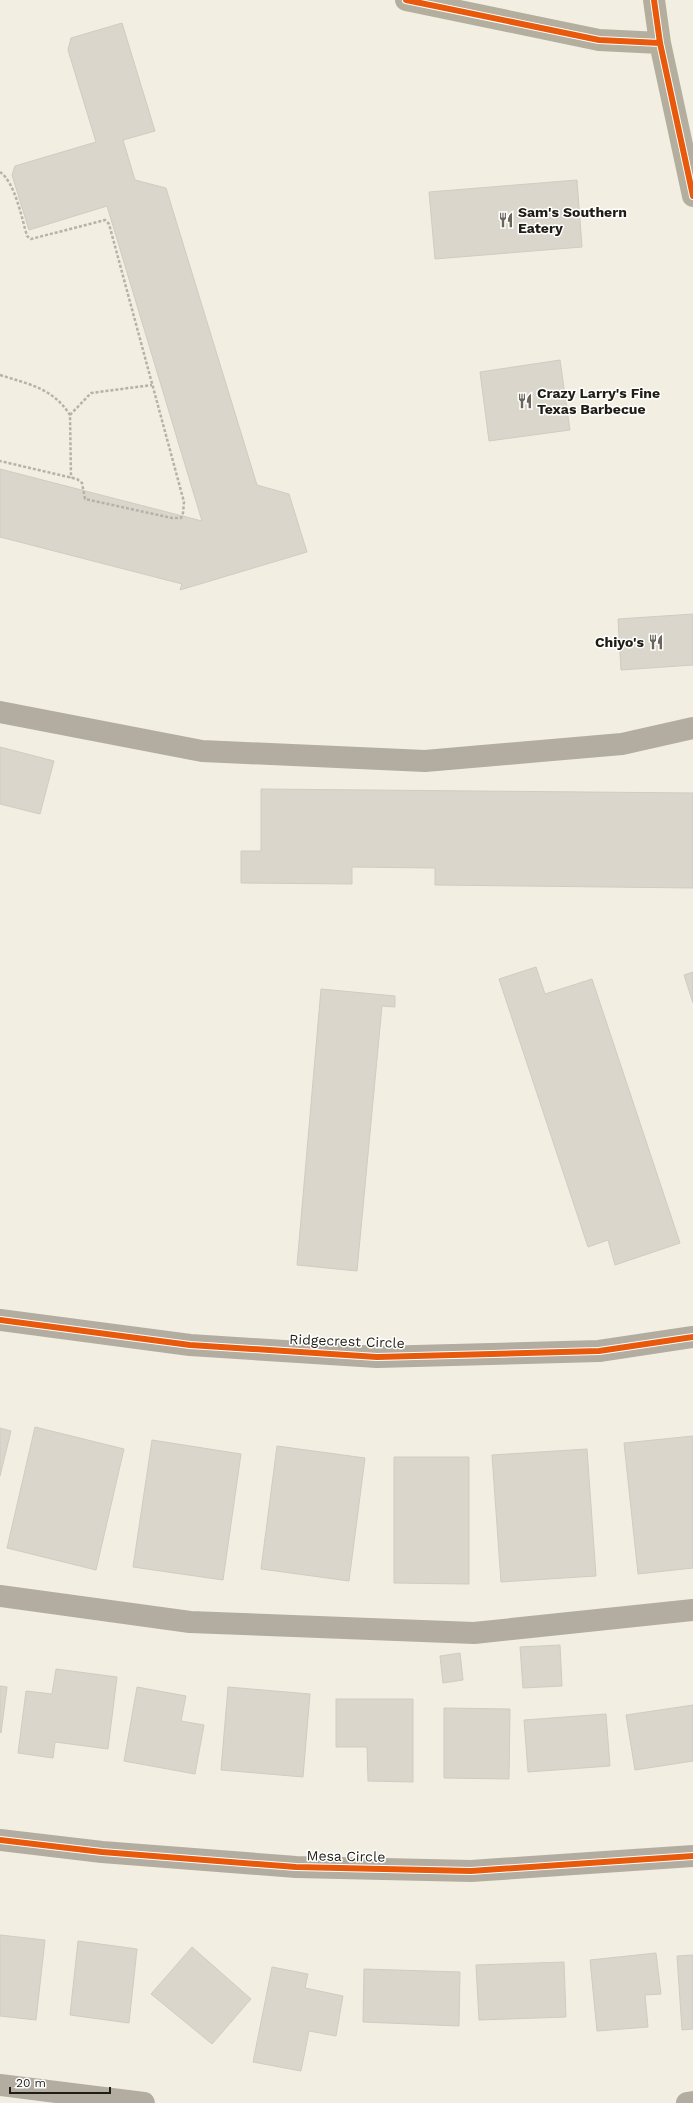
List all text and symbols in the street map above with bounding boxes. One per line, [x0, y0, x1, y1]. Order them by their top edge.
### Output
place label: Sam's Southern Eatery [518, 204, 627, 236]
restaurant icon: Sam's Southern Eatery [497, 211, 515, 229]
place label: Crazy Larry's Fine Texas Barbecue [537, 385, 660, 417]
restaurant icon: Crazy Larry's Fine Texas Barbecue [516, 392, 534, 410]
restaurant icon: Chiyo's [647, 633, 665, 651]
place label: Chiyo's [595, 634, 645, 650]
street label: Ridgecrest Circle [289, 1331, 405, 1351]
street label: Mesa Circle [307, 1847, 385, 1865]
scale bar [10, 2069, 110, 2095]
text: 20 m [16, 2076, 46, 2090]

